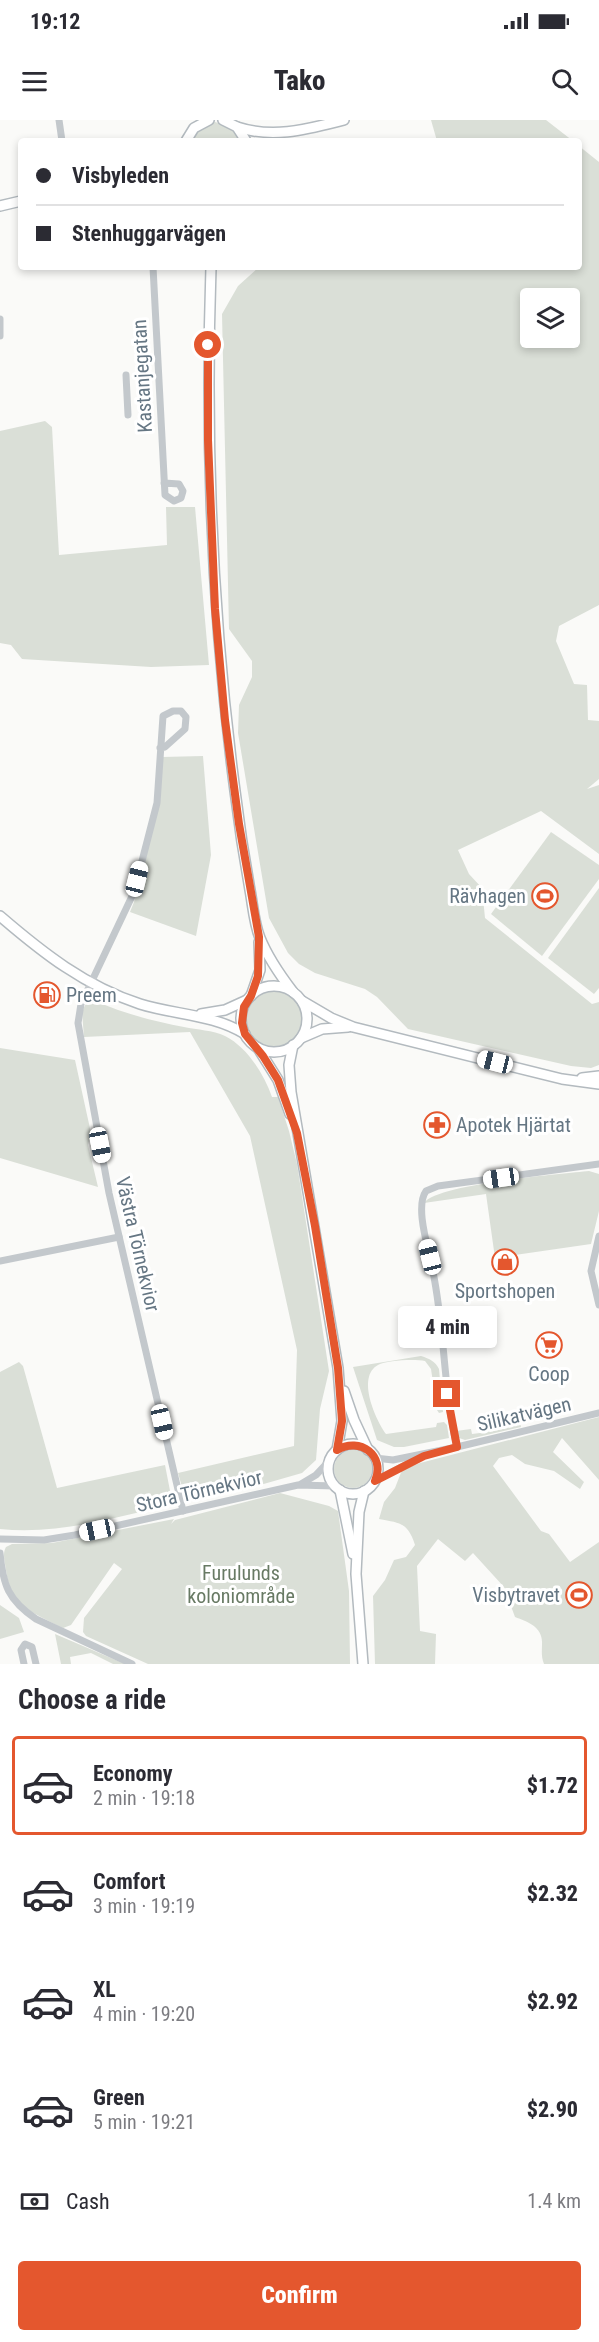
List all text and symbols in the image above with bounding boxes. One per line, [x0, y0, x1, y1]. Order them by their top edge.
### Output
text: 19:12 [30, 9, 81, 34]
icon: menu [18, 65, 51, 98]
text: Tako [274, 65, 325, 97]
icon: search [548, 65, 581, 98]
text: Visbyleden [72, 163, 169, 188]
text: Stenhuggarvägen [72, 221, 226, 246]
map controls [520, 288, 580, 348]
button: layers [520, 288, 580, 348]
street label: Kastanjegatan [127, 319, 157, 433]
route start [194, 331, 221, 358]
car [124, 859, 150, 899]
sports icon: Rävhagen [530, 881, 560, 911]
place label: Rävhagen [449, 884, 526, 908]
fuel station icon: Preem [32, 980, 62, 1010]
place label: Preem [66, 983, 117, 1007]
car [475, 1049, 515, 1075]
pharmacy icon: Apotek Hjärtat [422, 1110, 452, 1140]
place label: Apotek Hjärtat [456, 1113, 571, 1137]
car [88, 1126, 112, 1164]
car [482, 1167, 520, 1189]
street label: Västra Törnekvior [111, 1174, 165, 1314]
car [417, 1237, 443, 1277]
shop icon: Sportshopen [490, 1247, 520, 1277]
place label: Sportshopen [455, 1279, 555, 1303]
callout: 4 min [398, 1307, 496, 1349]
text: 4 min [425, 1315, 470, 1339]
supermarket icon: Coop [534, 1330, 564, 1360]
place label: Coop [528, 1362, 570, 1386]
route end [433, 1380, 460, 1407]
street label: Silikatvägen [475, 1392, 573, 1436]
car [149, 1402, 175, 1442]
street label: Stora Törnekvior [134, 1465, 264, 1517]
car [78, 1517, 116, 1543]
park label: Furulunds koloniområde [187, 1561, 295, 1608]
sports icon: Visbytravet [564, 1580, 594, 1610]
place label: Visbytravet [472, 1583, 560, 1607]
text: Choose a ride [18, 1684, 166, 1716]
icon: car [21, 1759, 75, 1813]
text: Economy [93, 1761, 173, 1786]
text: $1.72 [527, 1773, 578, 1798]
text: 2 min · 19:18 [93, 1786, 195, 1810]
icon: car [21, 1867, 75, 1921]
text: Comfort [93, 1869, 166, 1894]
text: $2.32 [527, 1881, 578, 1906]
text: 3 min · 19:19 [93, 1894, 195, 1918]
icon: car [21, 1975, 75, 2029]
text: XL [93, 1977, 116, 2002]
text: $2.92 [527, 1989, 578, 2014]
text: 4 min · 19:20 [93, 2002, 195, 2026]
icon: car [21, 2083, 75, 2137]
text: Green [93, 2085, 145, 2110]
text: $2.90 [527, 2097, 578, 2122]
text: 5 min · 19:21 [93, 2110, 195, 2134]
icon: cash [18, 2185, 51, 2218]
text: Cash [66, 2189, 110, 2214]
text: 1.4 km [527, 2189, 581, 2213]
button: Confirm [18, 2261, 581, 2330]

